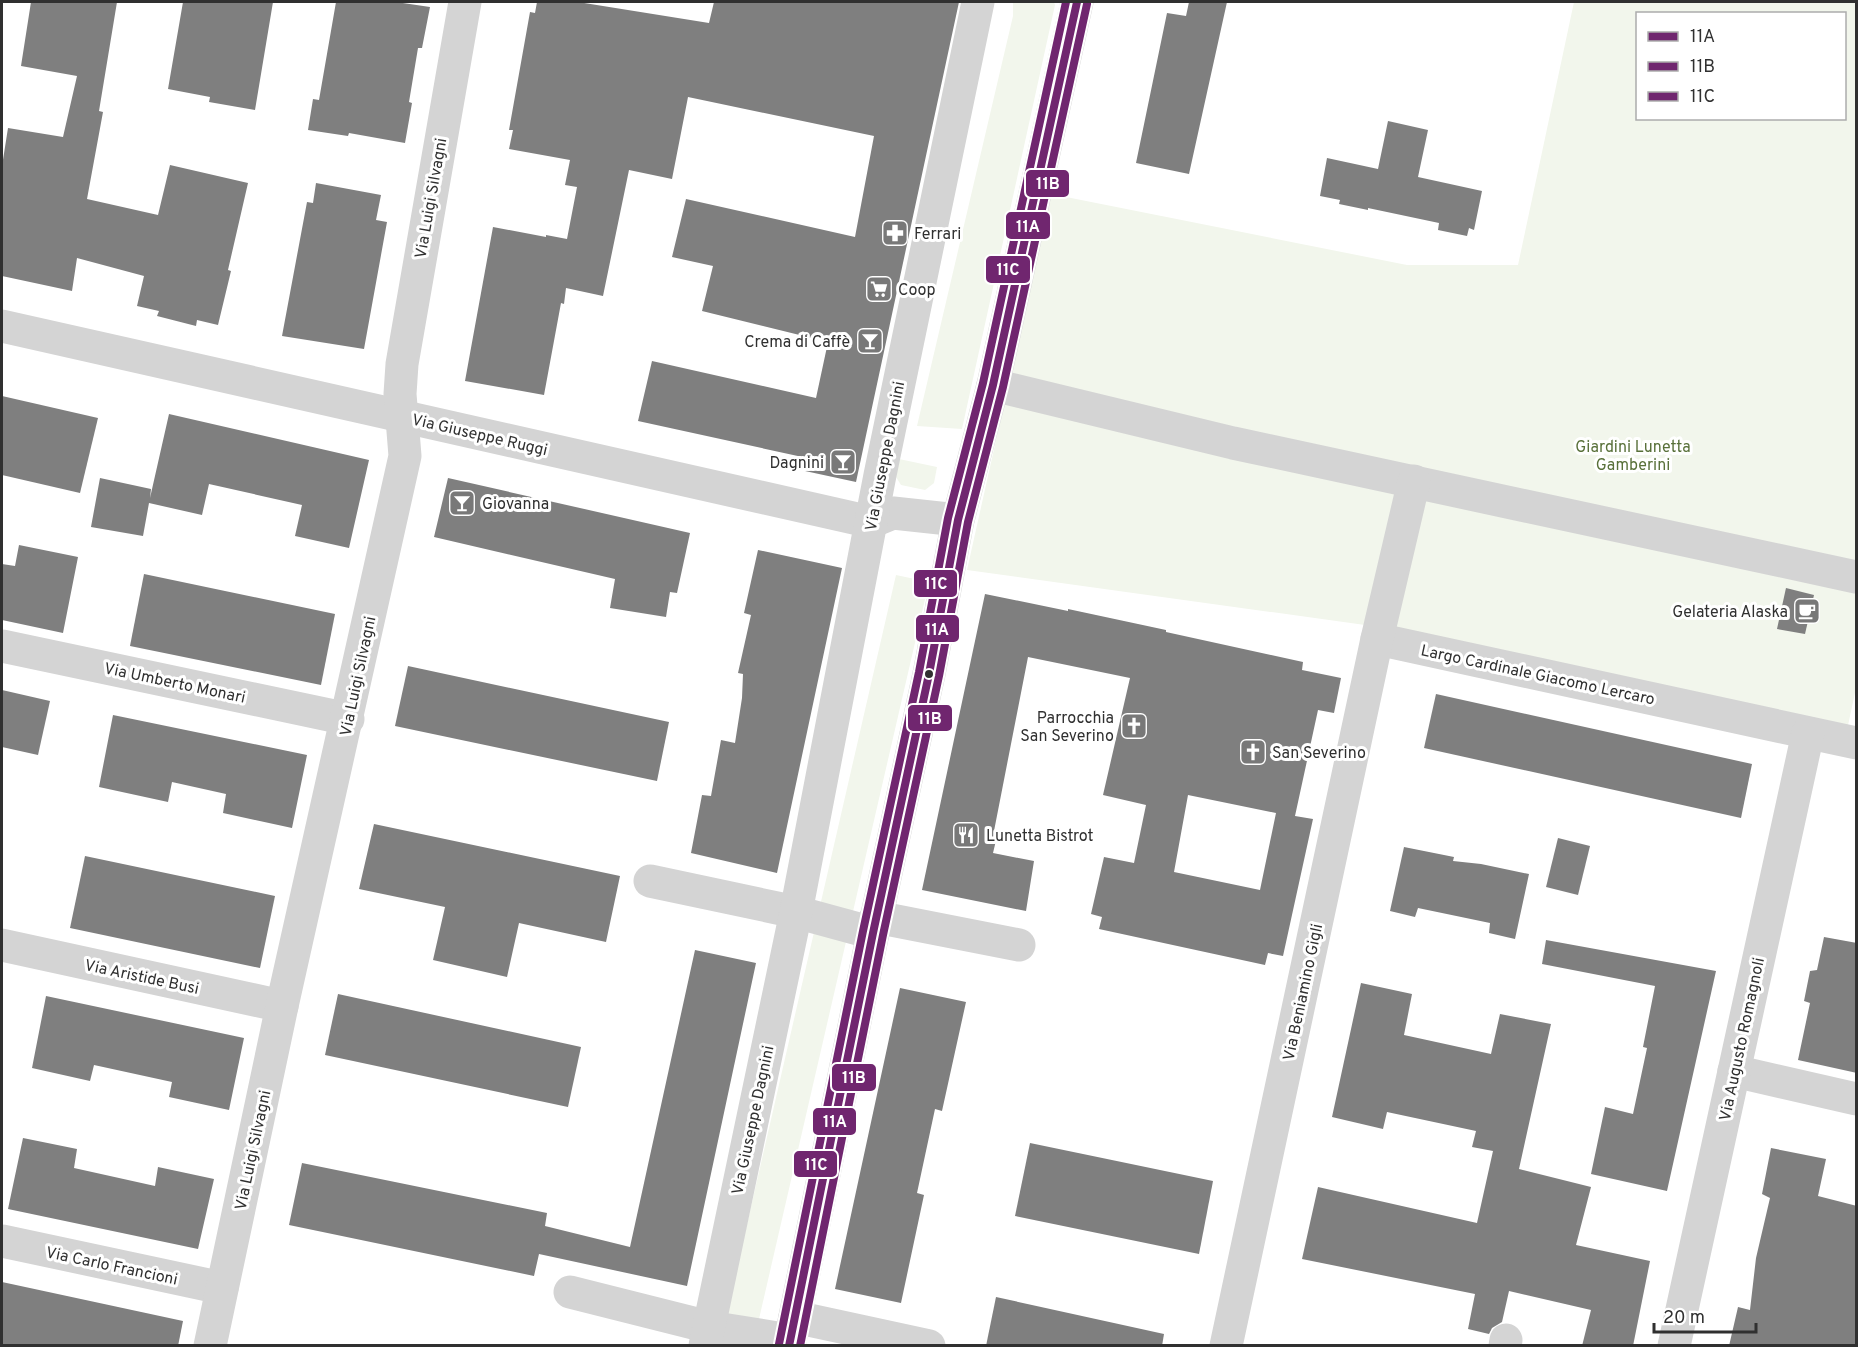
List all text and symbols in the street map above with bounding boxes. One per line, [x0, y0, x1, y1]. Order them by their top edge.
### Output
legend [1636, 12, 1846, 120]
text: 11A [1690, 26, 1715, 49]
text: 11B [1690, 56, 1715, 79]
text: 11C [1690, 86, 1715, 109]
street label: Via Luigi Silvagni [412, 136, 452, 260]
line badge: 11B [1025, 169, 1070, 198]
text: 11B [1036, 175, 1060, 195]
line badge: 11A [1005, 211, 1051, 240]
pharmacy icon: Ferrari [880, 218, 910, 248]
text: 11A [1016, 218, 1040, 238]
place label: Ferrari [914, 225, 961, 245]
line badge: 11C [985, 255, 1031, 284]
text: 11C [996, 261, 1020, 281]
supermarket icon: Coop [864, 274, 894, 304]
place label: Coop [898, 281, 936, 301]
bar icon: Crema di Caffè [855, 326, 885, 356]
place label: Crema di Caffè [744, 333, 850, 353]
street label: Via Giuseppe Dagnini [862, 380, 910, 533]
street label: Via Giuseppe Ruggi [410, 411, 549, 461]
park label: Giardini Lunetta Gamberini [1575, 438, 1691, 476]
bar icon: Dagnini [828, 447, 858, 477]
place label: Dagnini [769, 454, 824, 474]
bar icon: Giovanna [447, 488, 477, 518]
place label: Giovanna [482, 495, 549, 515]
line badge: 11C [913, 569, 958, 598]
text: 11C [924, 575, 948, 595]
cafe icon: Gelateria Alaska [1792, 596, 1822, 626]
place label: Gelateria Alaska [1672, 603, 1788, 623]
line badge: 11A [915, 614, 960, 643]
street label: Via Luigi Silvagni [336, 615, 381, 738]
text: 11A [925, 621, 949, 641]
street label: Largo Cardinale Giacomo Lercaro [1419, 641, 1657, 711]
street label: Via Umberto Monari [102, 659, 247, 709]
unlabelled marker [923, 668, 935, 680]
line badge: 11B [907, 704, 953, 732]
place label: Parrocchia San Severino [1020, 709, 1114, 747]
text: 11B [918, 710, 942, 730]
church icon: Parrocchia San Severino [1119, 711, 1149, 741]
church icon: San Severino [1238, 737, 1268, 767]
place label: San Severino [1272, 744, 1366, 764]
restaurant icon: Lunetta Bistrot [951, 820, 981, 850]
place label: Lunetta Bistrot [986, 827, 1094, 847]
street label: Via Beniamino Gigli [1280, 922, 1328, 1063]
street label: Via Aristide Busi [82, 956, 201, 1000]
street label: Via Augusto Romagnoli [1716, 956, 1770, 1123]
street label: Via Giuseppe Dagnini [728, 1044, 780, 1197]
line badge: 11B [831, 1063, 877, 1092]
text: 11B [842, 1069, 866, 1089]
street label: Via Luigi Silvagni [231, 1089, 276, 1212]
line badge: 11A [812, 1107, 857, 1136]
text: 11A [823, 1113, 847, 1133]
line badge: 11C [793, 1150, 838, 1178]
text: 11C [804, 1156, 828, 1176]
street label: Via Carlo Francioni [44, 1243, 179, 1291]
scale bar [1654, 1296, 1756, 1334]
text: 20 m [1663, 1307, 1705, 1330]

